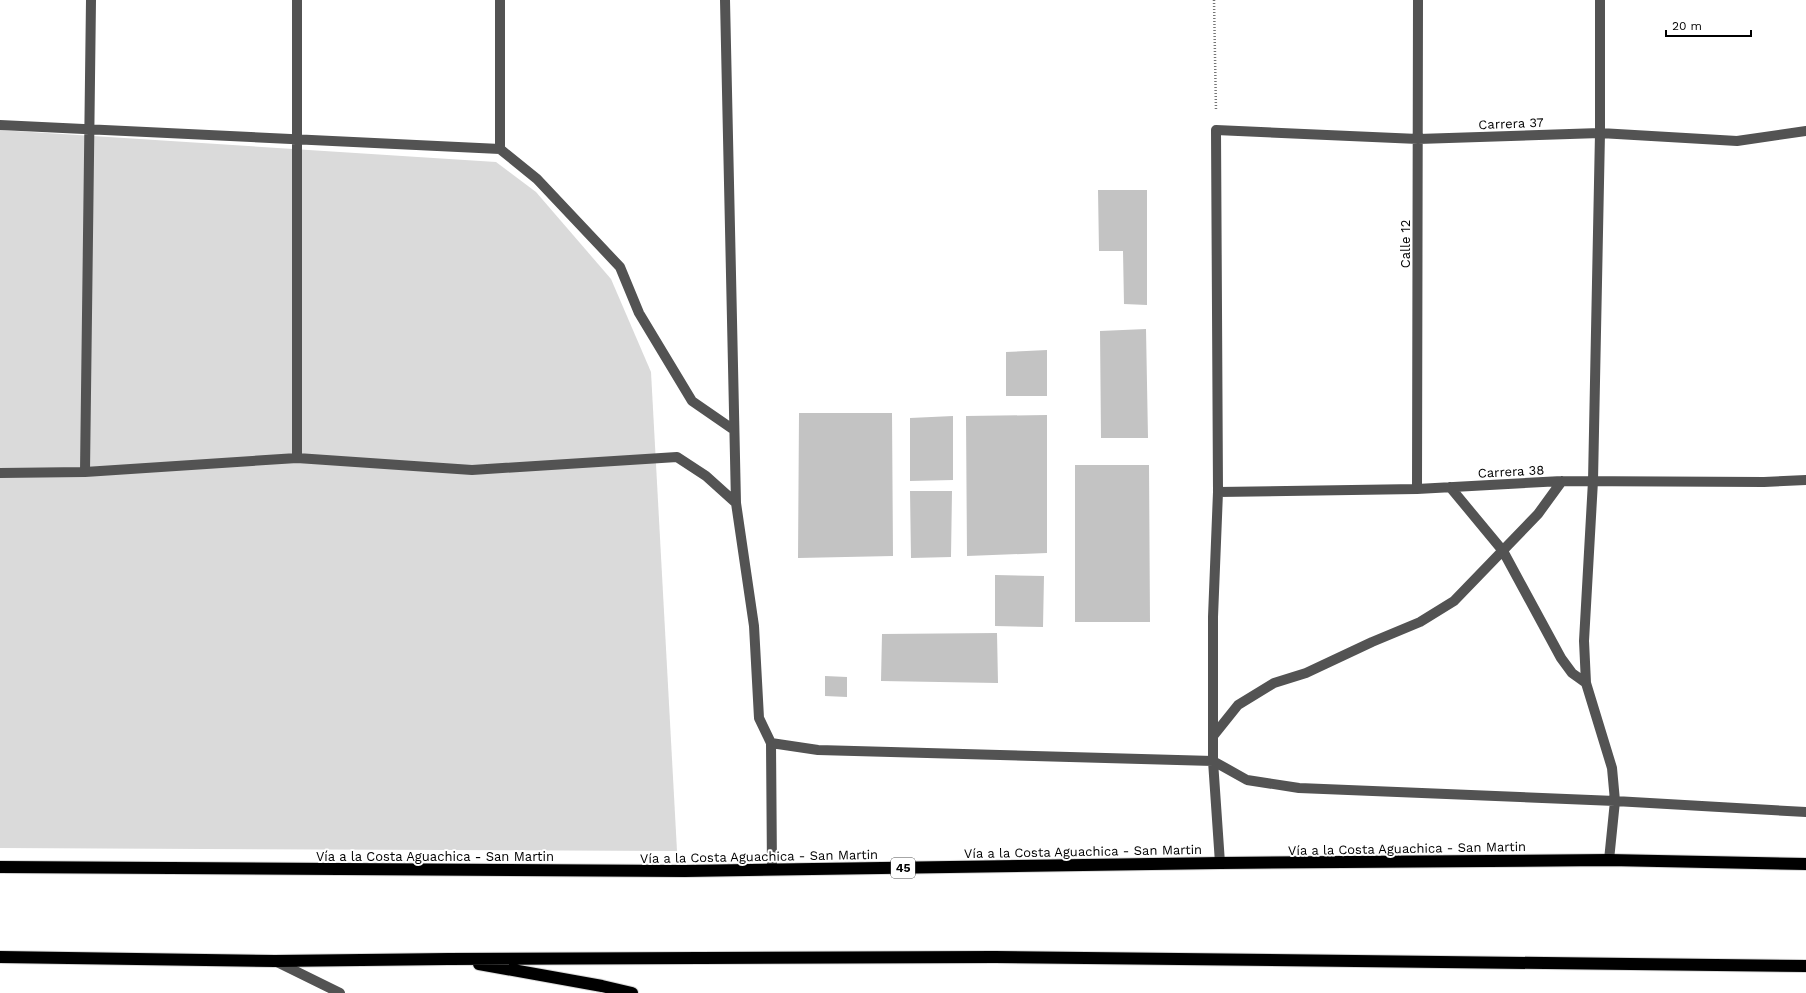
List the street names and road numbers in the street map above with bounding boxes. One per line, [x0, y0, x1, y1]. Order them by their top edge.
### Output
street label: Carrera 37 [1478, 115, 1544, 132]
street label: Calle 12 [1398, 220, 1413, 268]
street label: Carrera 38 [1477, 462, 1545, 481]
street label: Vía a la Costa Aguachica - San Martin [1288, 839, 1526, 858]
street label: Vía a la Costa Aguachica - San Martin [964, 842, 1202, 861]
street label: Vía a la Costa Aguachica - San Martin [640, 847, 878, 866]
street label: Vía a la Costa Aguachica - San Martin [316, 849, 554, 864]
road number: 45 [891, 858, 915, 878]

